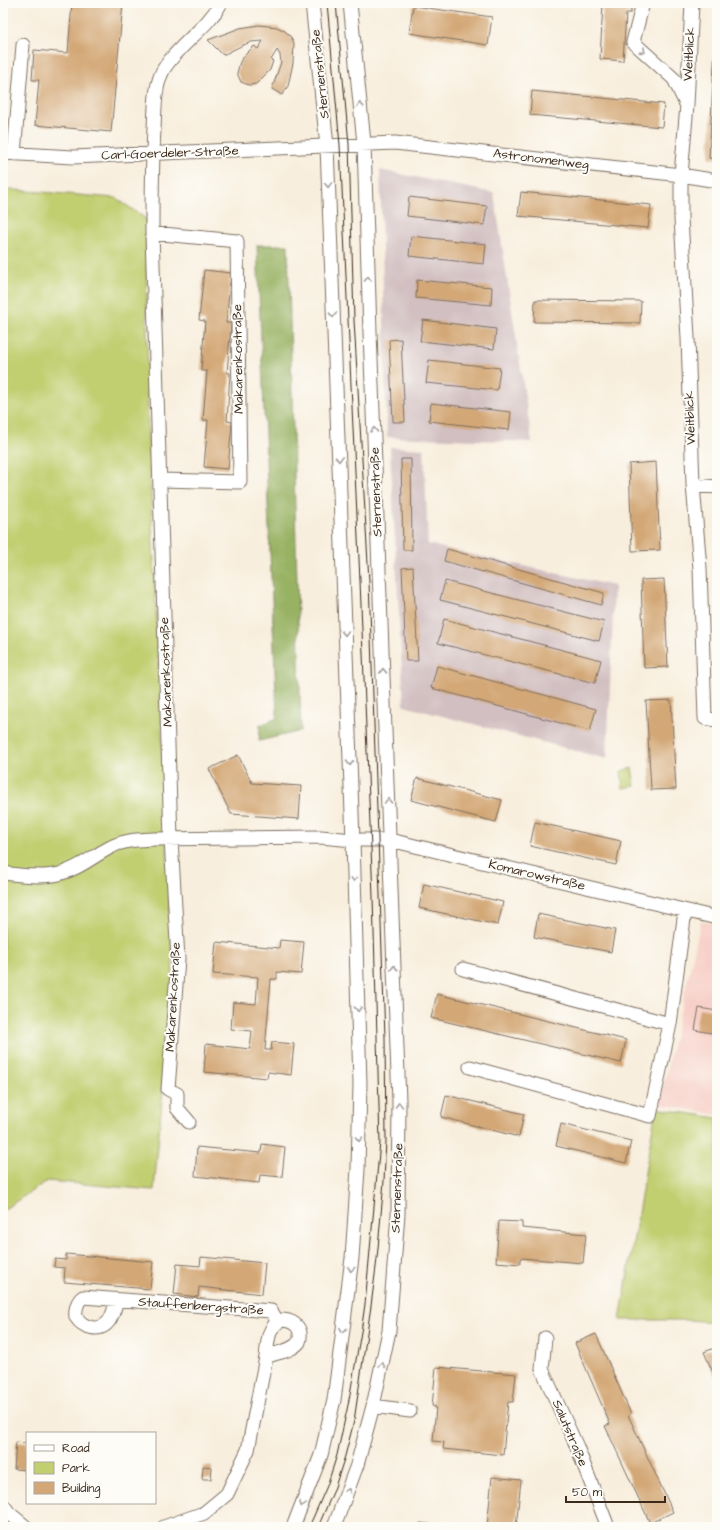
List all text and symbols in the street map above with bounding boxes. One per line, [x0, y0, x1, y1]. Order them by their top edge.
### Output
street label: Weitblick [679, 27, 699, 81]
street label: Sternenstraße [306, 28, 334, 120]
one-way arrow [638, 46, 646, 53]
one-way arrow [356, 102, 365, 108]
street label: Carl-Goerdeler-Straße [101, 142, 239, 164]
street label: Astronomenweg [492, 144, 590, 175]
one-way arrow [324, 182, 333, 188]
one-way arrow [364, 276, 372, 282]
street label: Makarenkostraße [228, 304, 248, 414]
one-way arrow [329, 312, 338, 318]
street label: Weitblick [680, 391, 700, 445]
one-way arrow [369, 427, 378, 433]
street label: Sternenstraße [365, 447, 387, 537]
one-way arrow [334, 456, 343, 462]
street label: Makarenkostraße [155, 617, 177, 727]
one-way arrow [341, 630, 350, 636]
one-way arrow [379, 668, 388, 675]
one-way arrow [346, 760, 354, 766]
one-way arrow [384, 798, 393, 804]
street label: Komarowstraße [487, 855, 587, 895]
one-way arrow [350, 876, 358, 882]
street label: Makarenkostraße [161, 942, 185, 1052]
one-way arrow [390, 965, 398, 971]
one-way arrow [354, 1006, 362, 1012]
one-way arrow [395, 1102, 403, 1108]
one-way arrow [355, 1136, 363, 1142]
street label: Sternenstraße [386, 1143, 408, 1233]
one-way arrow [347, 1266, 356, 1272]
street label: Stauffenbergstraße [138, 1293, 264, 1320]
one-way arrow [339, 1327, 348, 1333]
one-way arrow [377, 1362, 385, 1368]
street label: Salutstraße [548, 1397, 592, 1469]
legend [26, 1432, 156, 1504]
text: Road [62, 1440, 90, 1457]
text: Park [62, 1460, 90, 1477]
scale bar [566, 1478, 665, 1504]
text: Building [62, 1480, 100, 1498]
text: 50 m [572, 1484, 603, 1501]
one-way arrow [343, 1487, 352, 1494]
one-way arrow [298, 1500, 306, 1507]

